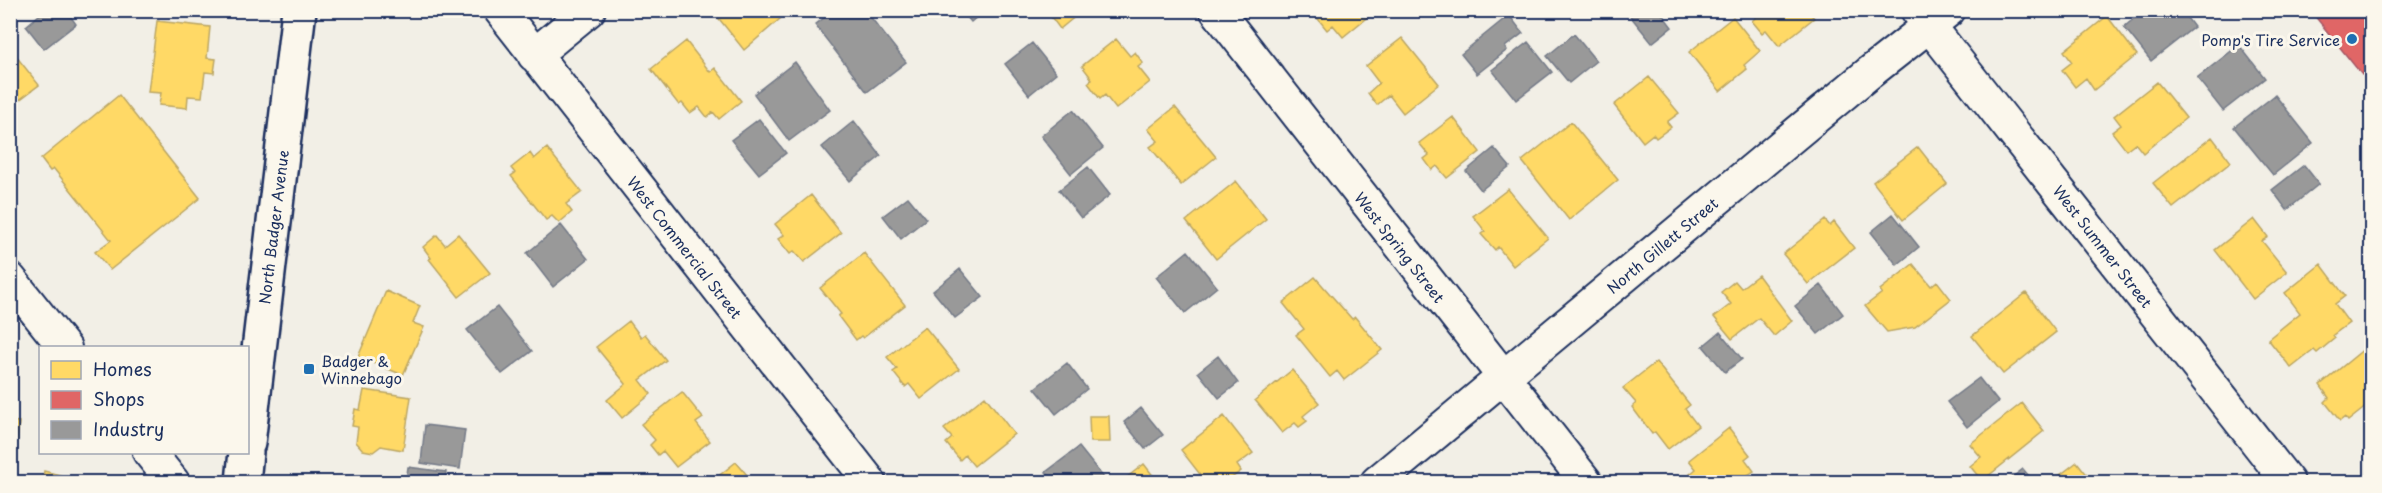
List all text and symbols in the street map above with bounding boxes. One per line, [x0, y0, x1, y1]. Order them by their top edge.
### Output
place label: Pomp's Tire Service [2201, 28, 2340, 51]
marker: Pomp's Tire Service [2345, 32, 2359, 46]
street label: North Badger Avenue [252, 149, 294, 305]
street label: West Commercial Street [622, 171, 748, 323]
street label: West Summer Street [2048, 180, 2158, 312]
street label: West Spring Street [1349, 187, 1451, 307]
street label: North Gillett Street [1601, 191, 1723, 299]
legend [39, 346, 249, 454]
place label: Badger & Winnebago [321, 349, 402, 389]
text: Homes [93, 355, 151, 382]
marker: Badger & Winnebago [302, 362, 316, 376]
text: Shops [93, 385, 144, 412]
text: Industry [93, 415, 164, 442]

